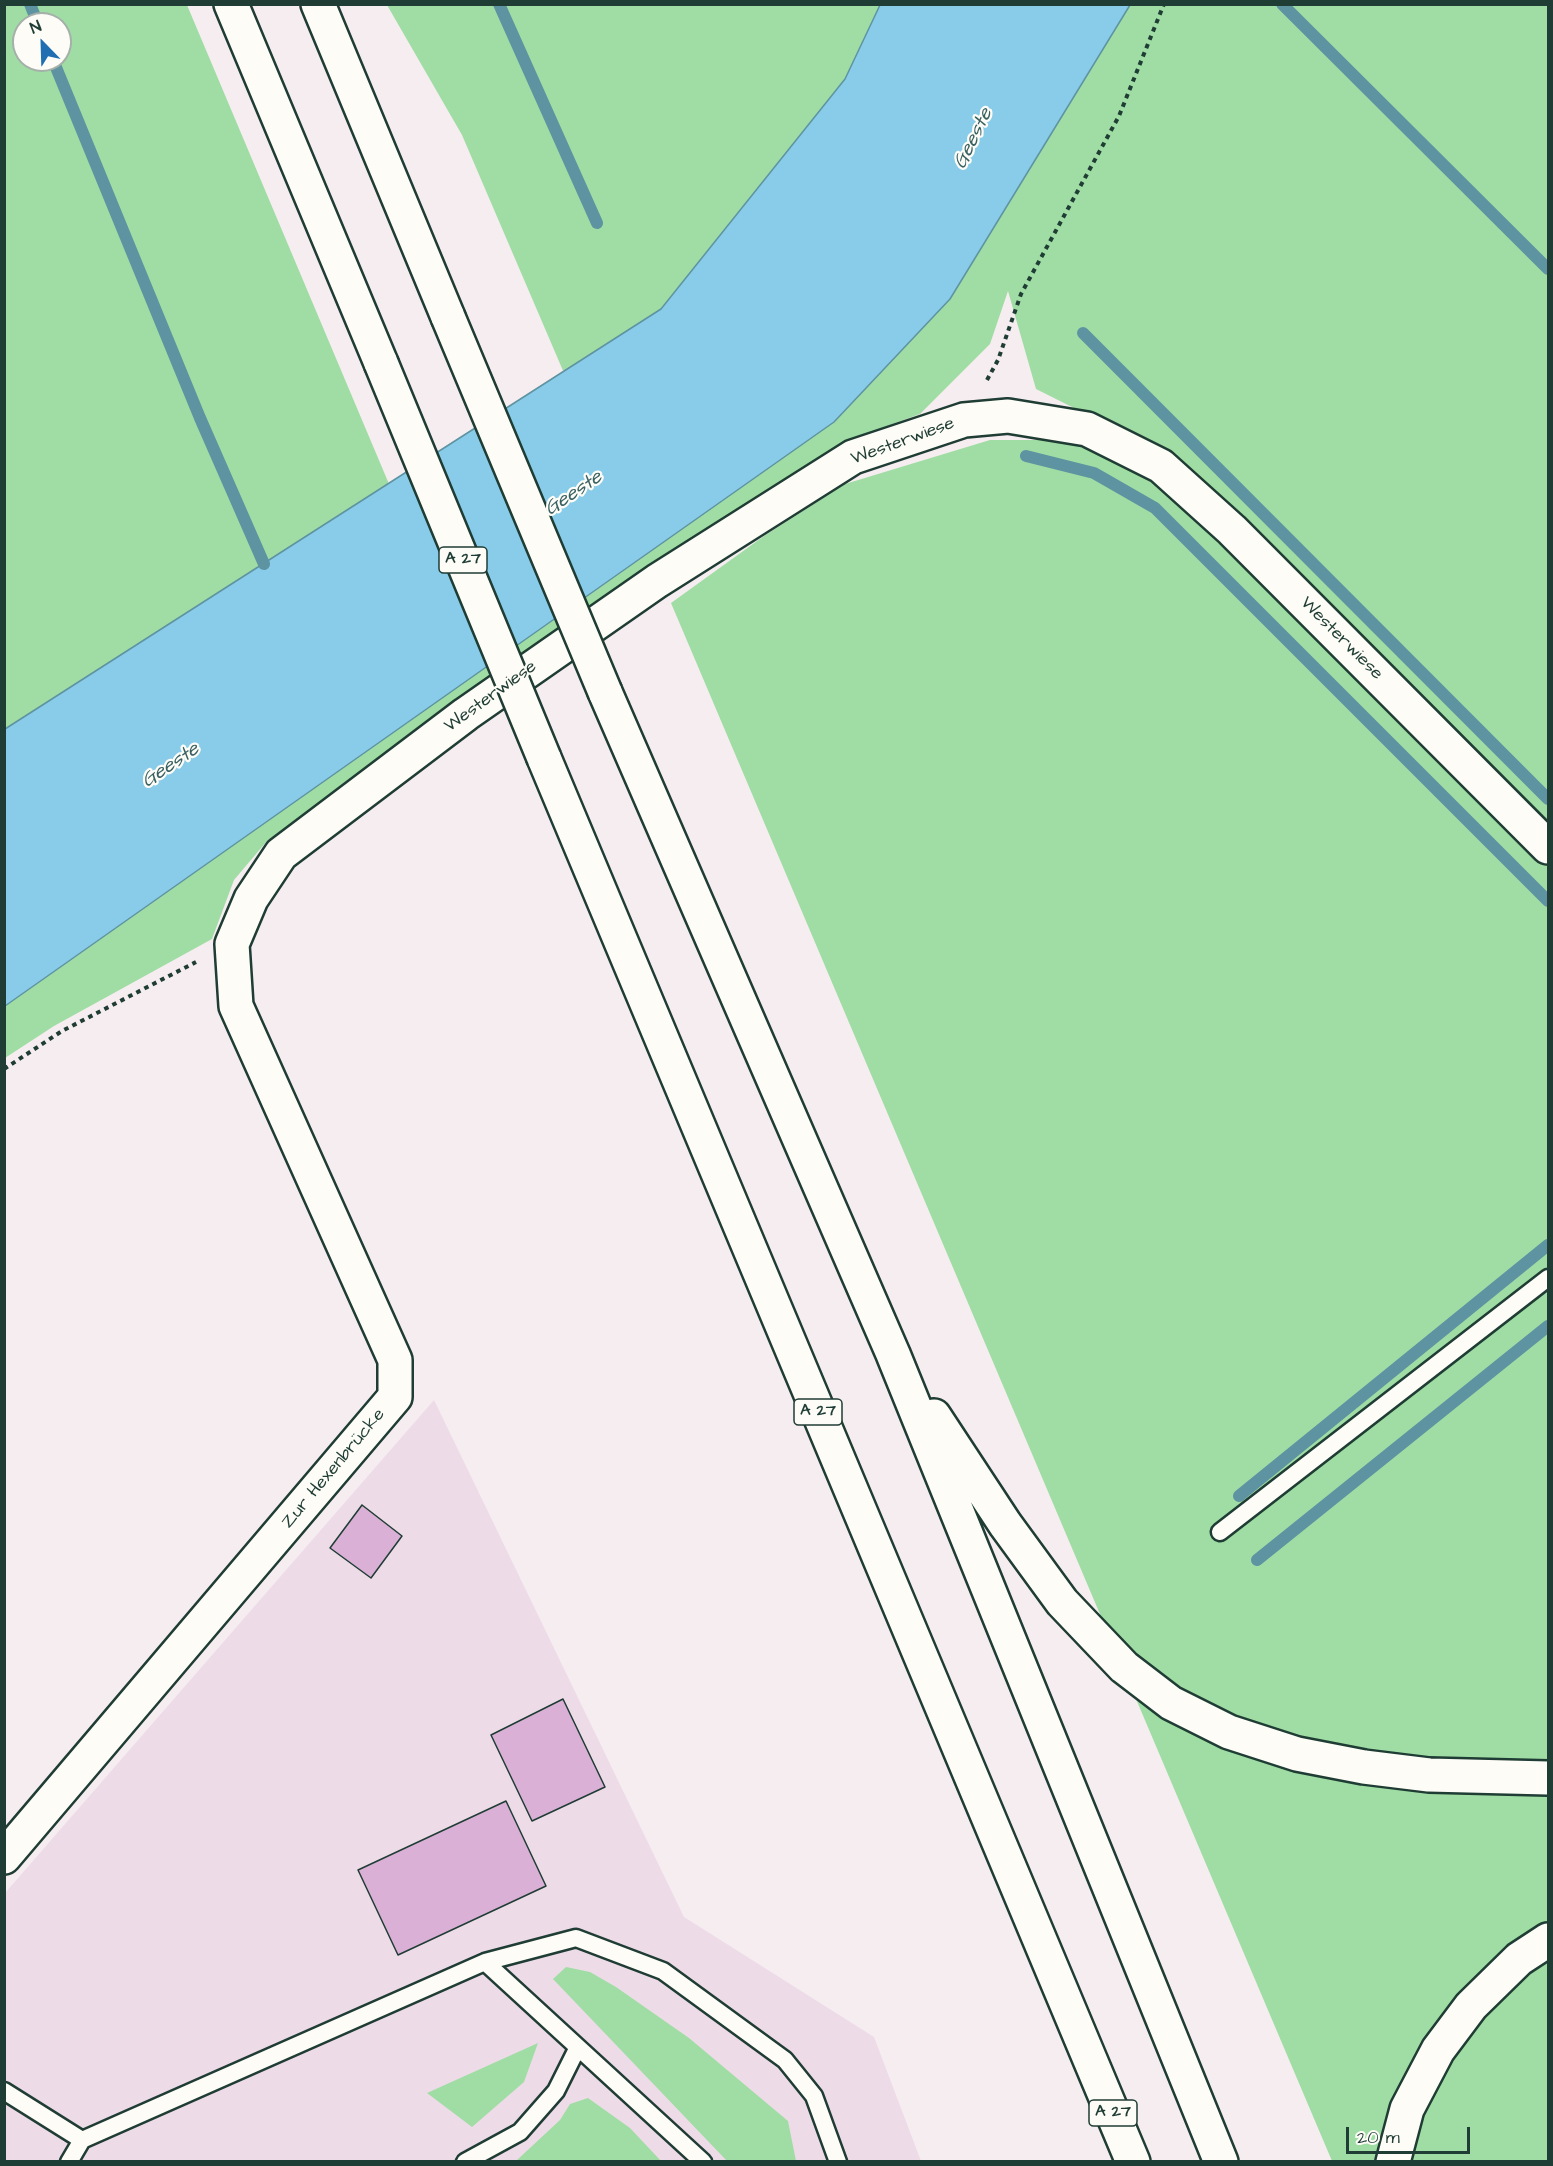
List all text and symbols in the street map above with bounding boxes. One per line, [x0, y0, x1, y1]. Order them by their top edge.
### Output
north arrow [12, 12, 72, 72]
text: N [27, 15, 45, 39]
water label: Geeste [949, 105, 999, 173]
street label: Westerwiese [848, 413, 958, 471]
water label: Geeste [541, 466, 607, 522]
road number: A 27 [439, 547, 487, 573]
street label: Westerwiese [1295, 593, 1387, 685]
street label: Westerwiese [441, 656, 541, 738]
water label: Geeste [138, 738, 204, 794]
road number: A 27 [794, 1399, 842, 1425]
street label: Zur Hexenbrücke [278, 1405, 390, 1533]
road number: A 27 [1089, 2100, 1137, 2126]
scale bar [1349, 2115, 1474, 2153]
text: 20 m [1357, 2125, 1400, 2150]

